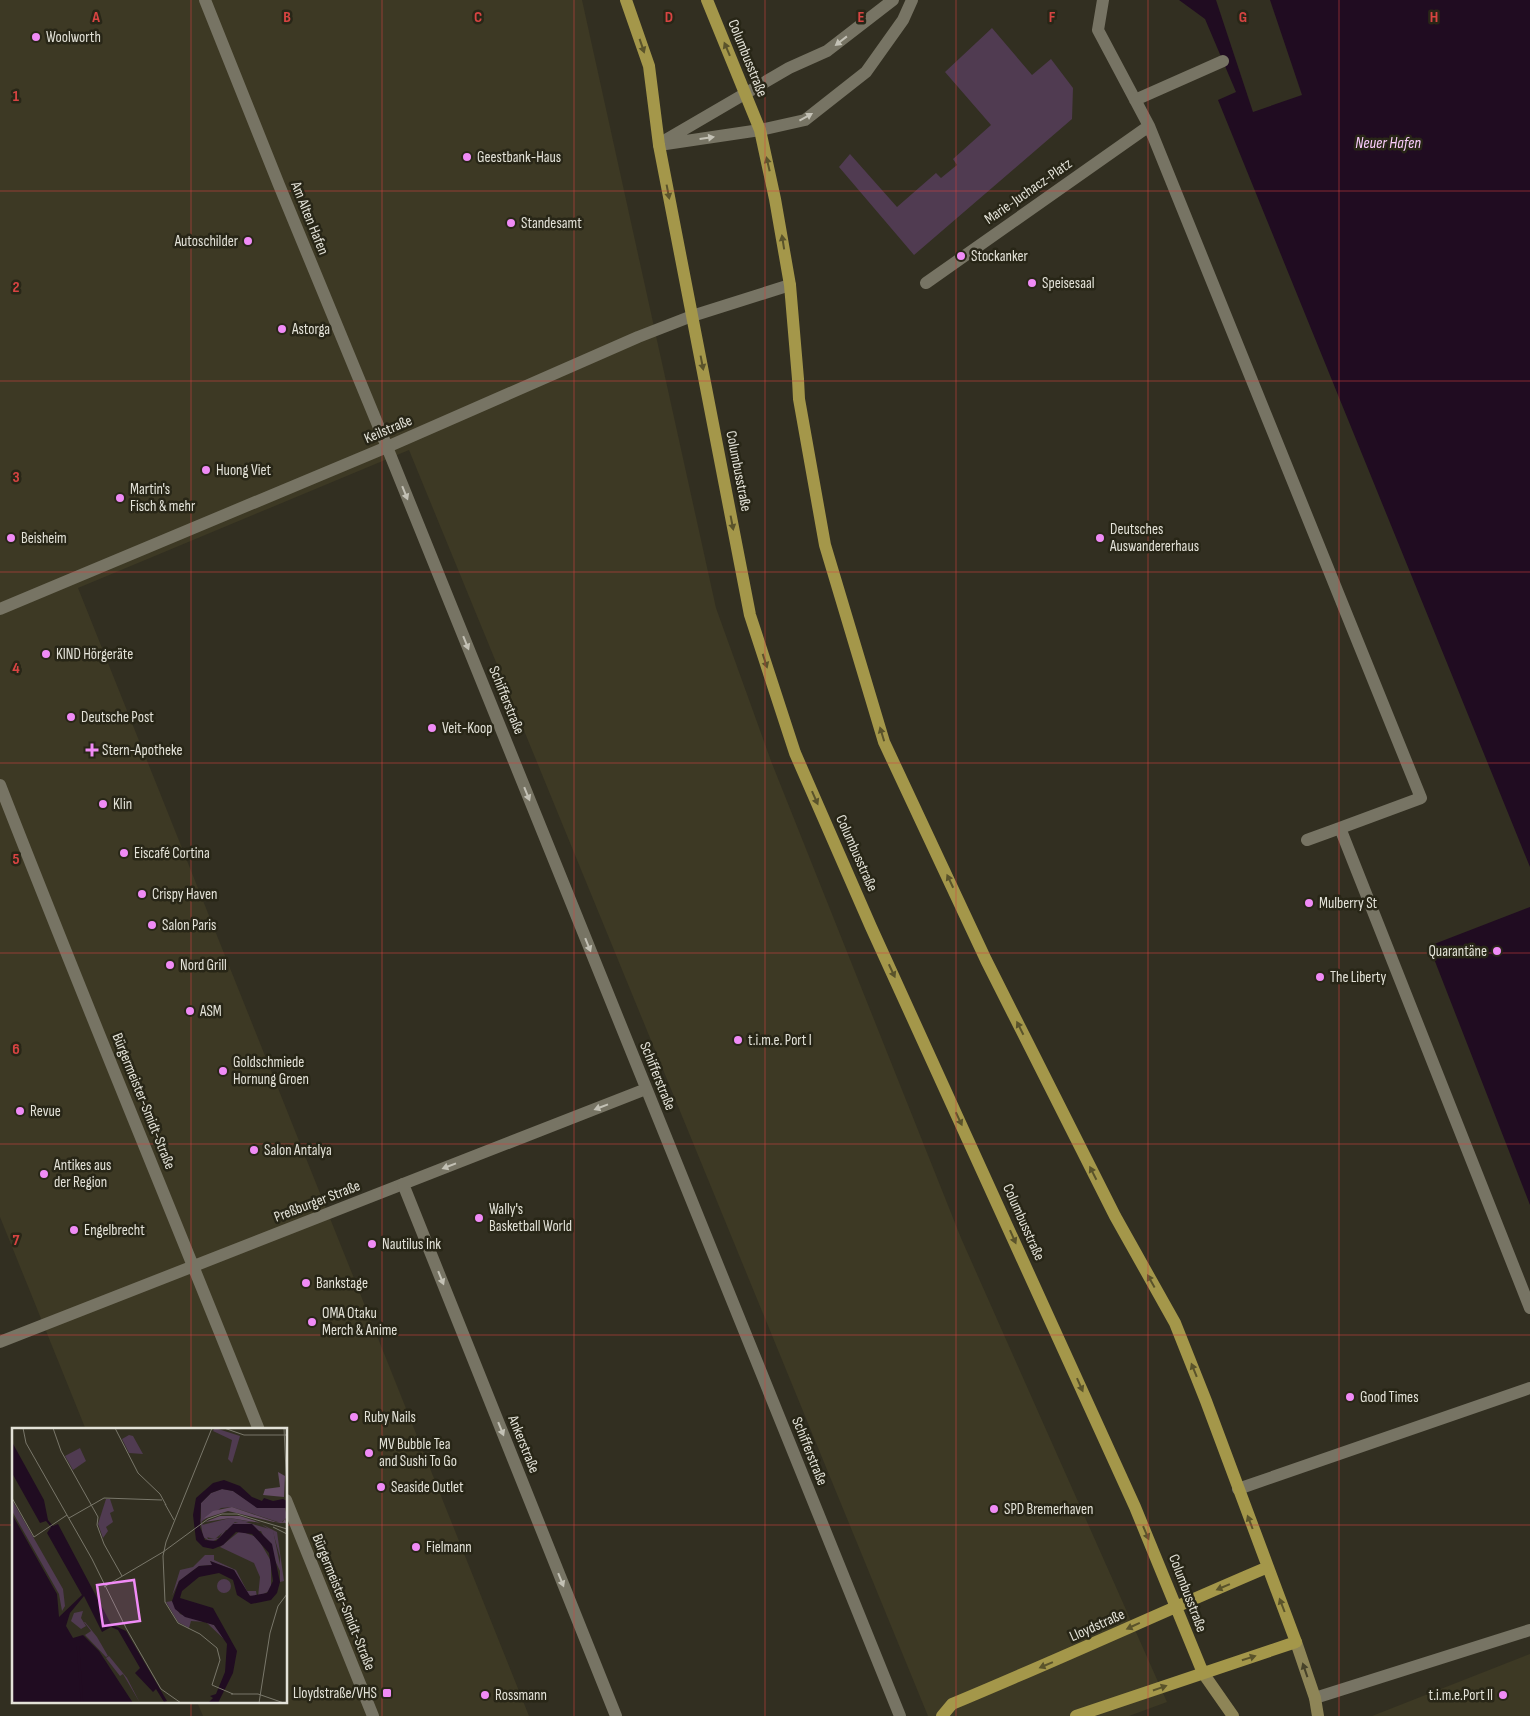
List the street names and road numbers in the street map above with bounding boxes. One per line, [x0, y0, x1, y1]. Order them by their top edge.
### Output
street label: Columbusstraße [723, 17, 772, 100]
street label: Marie-Juchacz-Platz [981, 154, 1076, 229]
street label: Am Alten Hafen [286, 178, 333, 258]
street label: Keilstraße [361, 411, 415, 448]
street label: Columbusstraße [721, 429, 756, 513]
street label: Schifferstraße [484, 663, 529, 737]
street label: Columbusstraße [831, 812, 882, 894]
street label: Bürgermeister-Smidt-Straße [108, 1030, 180, 1172]
street label: Schifferstraße [635, 1039, 680, 1113]
street label: Preßburger Straße [271, 1176, 363, 1227]
street label: Columbusstraße [998, 1181, 1049, 1263]
street label: Ankerstraße [503, 1411, 544, 1476]
street label: Schifferstraße [787, 1414, 832, 1488]
street label: Bürgermeister-Smidt-Straße [308, 1531, 380, 1673]
street label: Columbusstraße [1164, 1552, 1211, 1635]
street label: Lloydstraße [1067, 1605, 1128, 1646]

